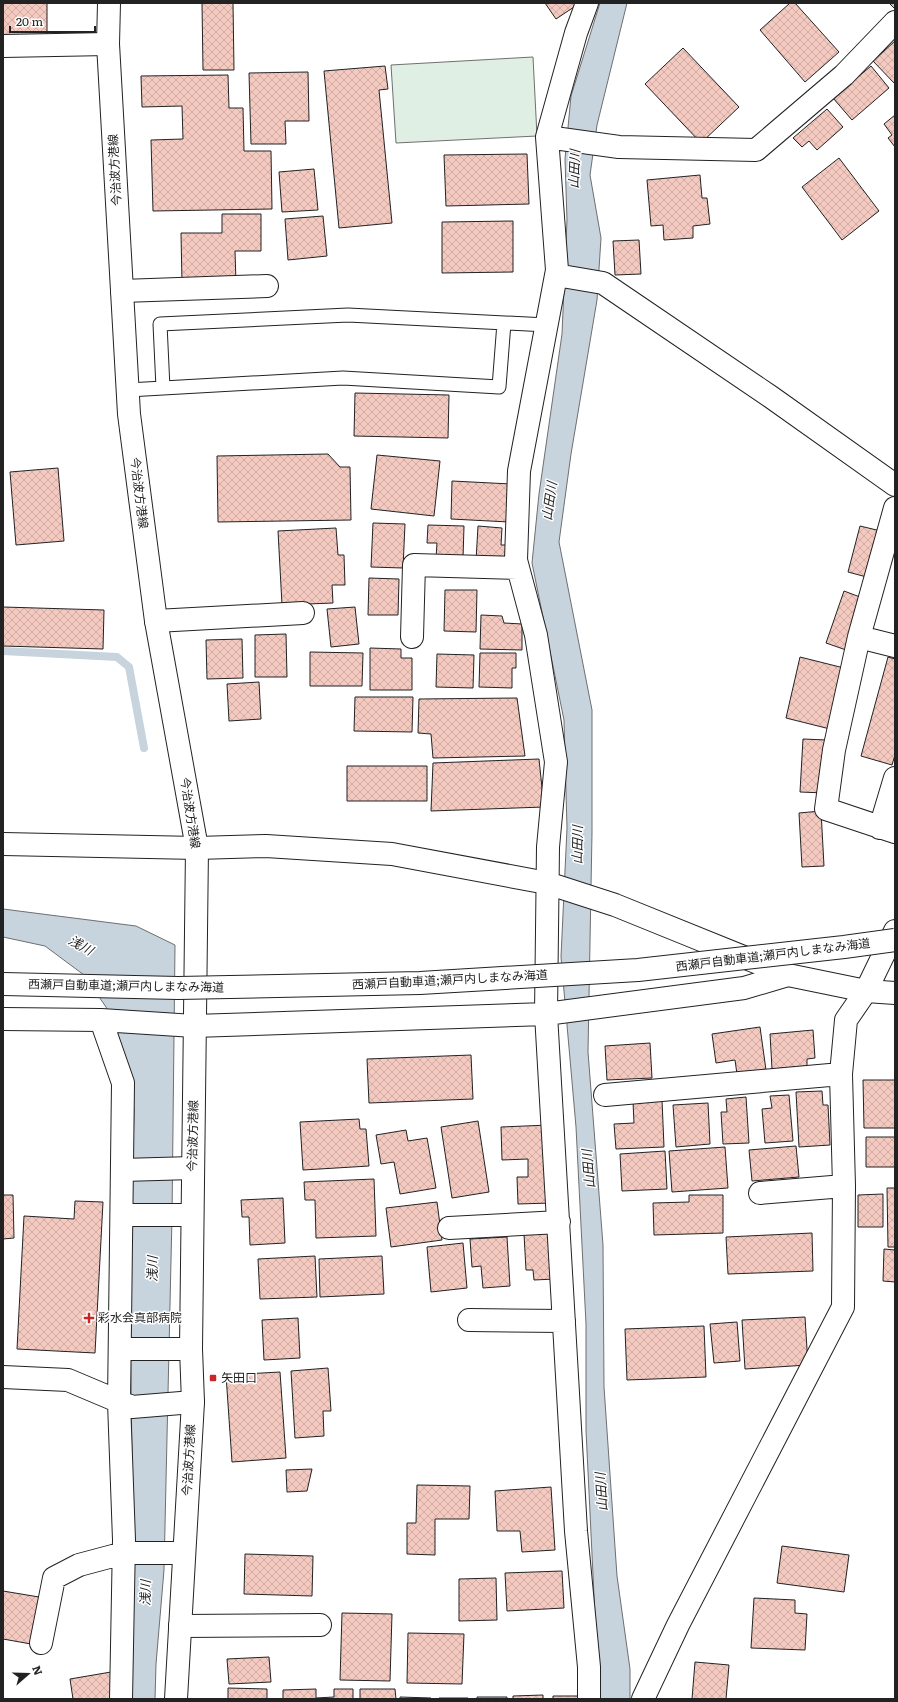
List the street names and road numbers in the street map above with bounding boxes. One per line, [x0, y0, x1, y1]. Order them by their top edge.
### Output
street label: 今治波方港線 [103, 134, 125, 206]
street label: 今治波方港線 [127, 456, 153, 530]
street label: 今治波方港線 [176, 776, 206, 850]
street label: 西瀬戸自動車道;瀬戸内しまなみ海道 [675, 933, 871, 975]
street label: 西瀬戸自動車道;瀬戸内しまなみ海道 [352, 965, 548, 993]
street label: 西瀬戸自動車道;瀬戸内しまなみ海道 [28, 974, 224, 996]
street label: 今治波方港線 [182, 1100, 202, 1172]
street label: 今治波方港線 [177, 1424, 199, 1496]

